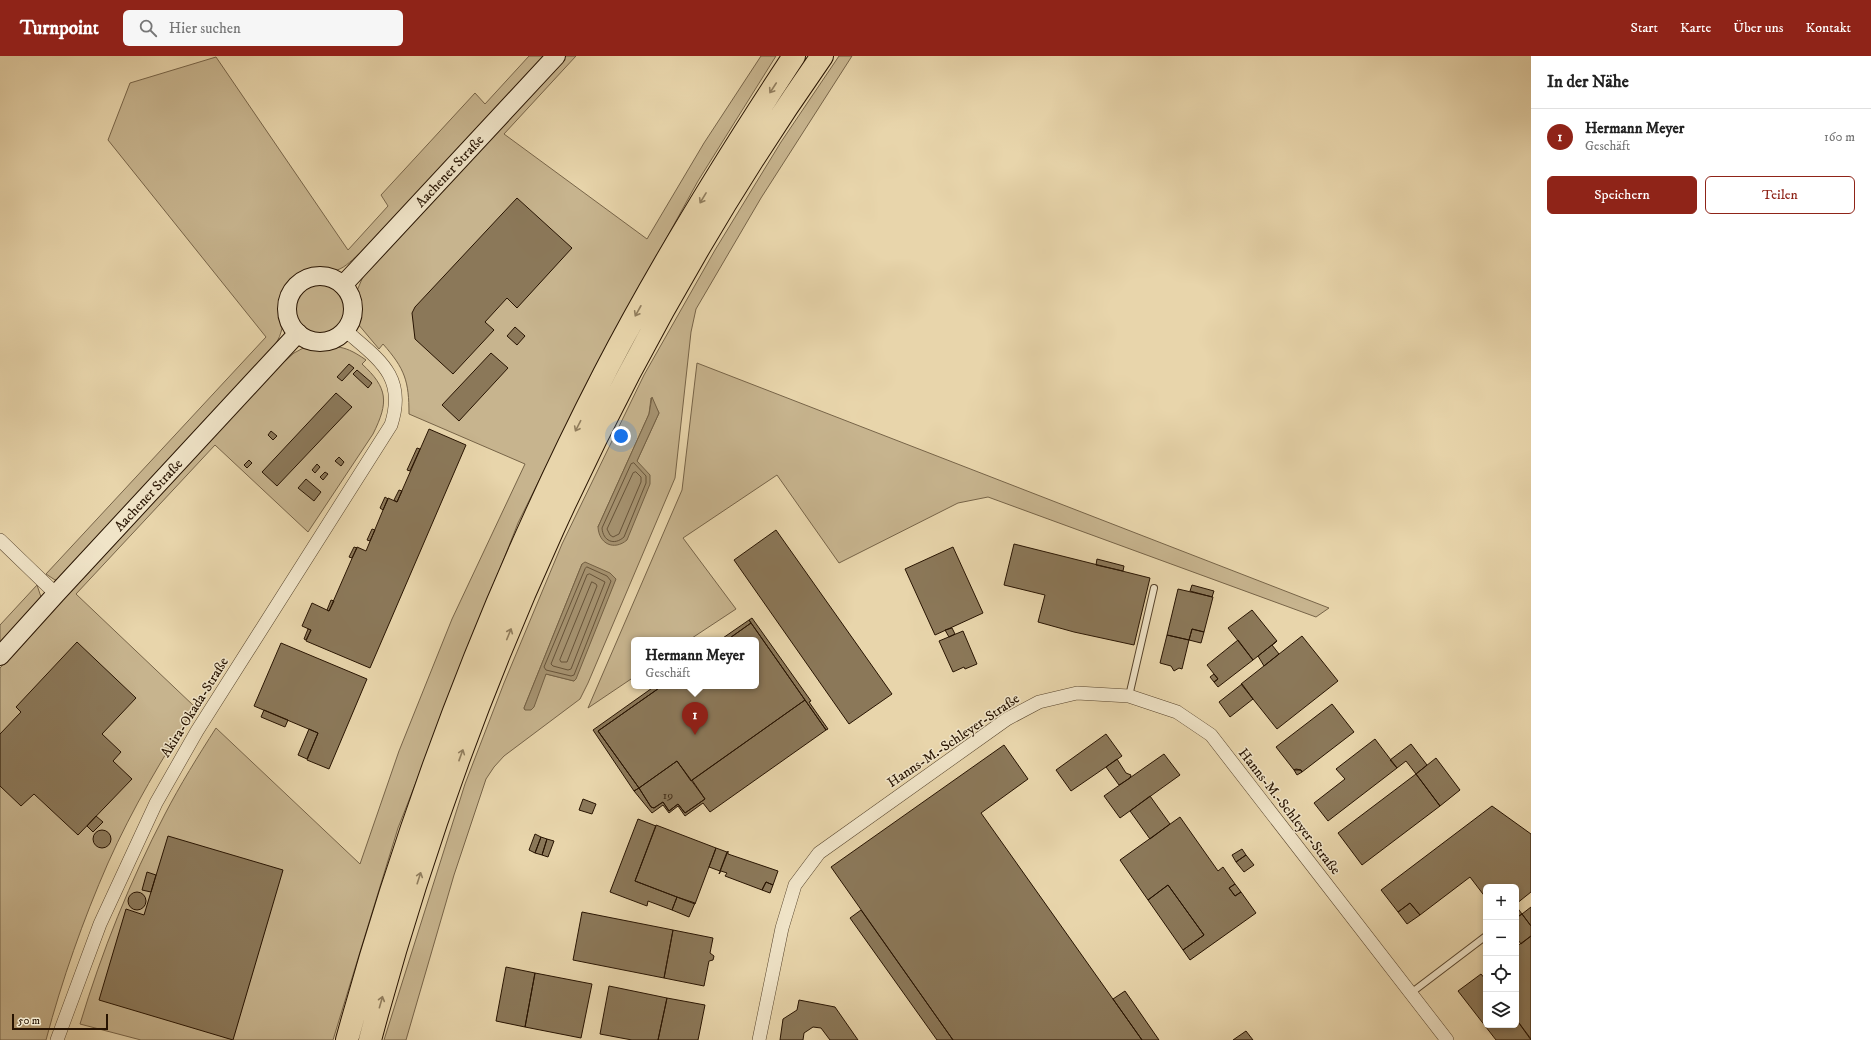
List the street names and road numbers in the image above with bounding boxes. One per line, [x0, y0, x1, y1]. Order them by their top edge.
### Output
street label: Aachener Straße [412, 131, 488, 211]
street label: Aachener Straße [111, 455, 187, 535]
street label: Akira-Okada-Straße [157, 654, 233, 761]
street label: Hanns-M.-Schleyer-Straße [884, 690, 1023, 792]
street label: Hanns-M.-Schleyer-Straße [1234, 745, 1344, 879]

